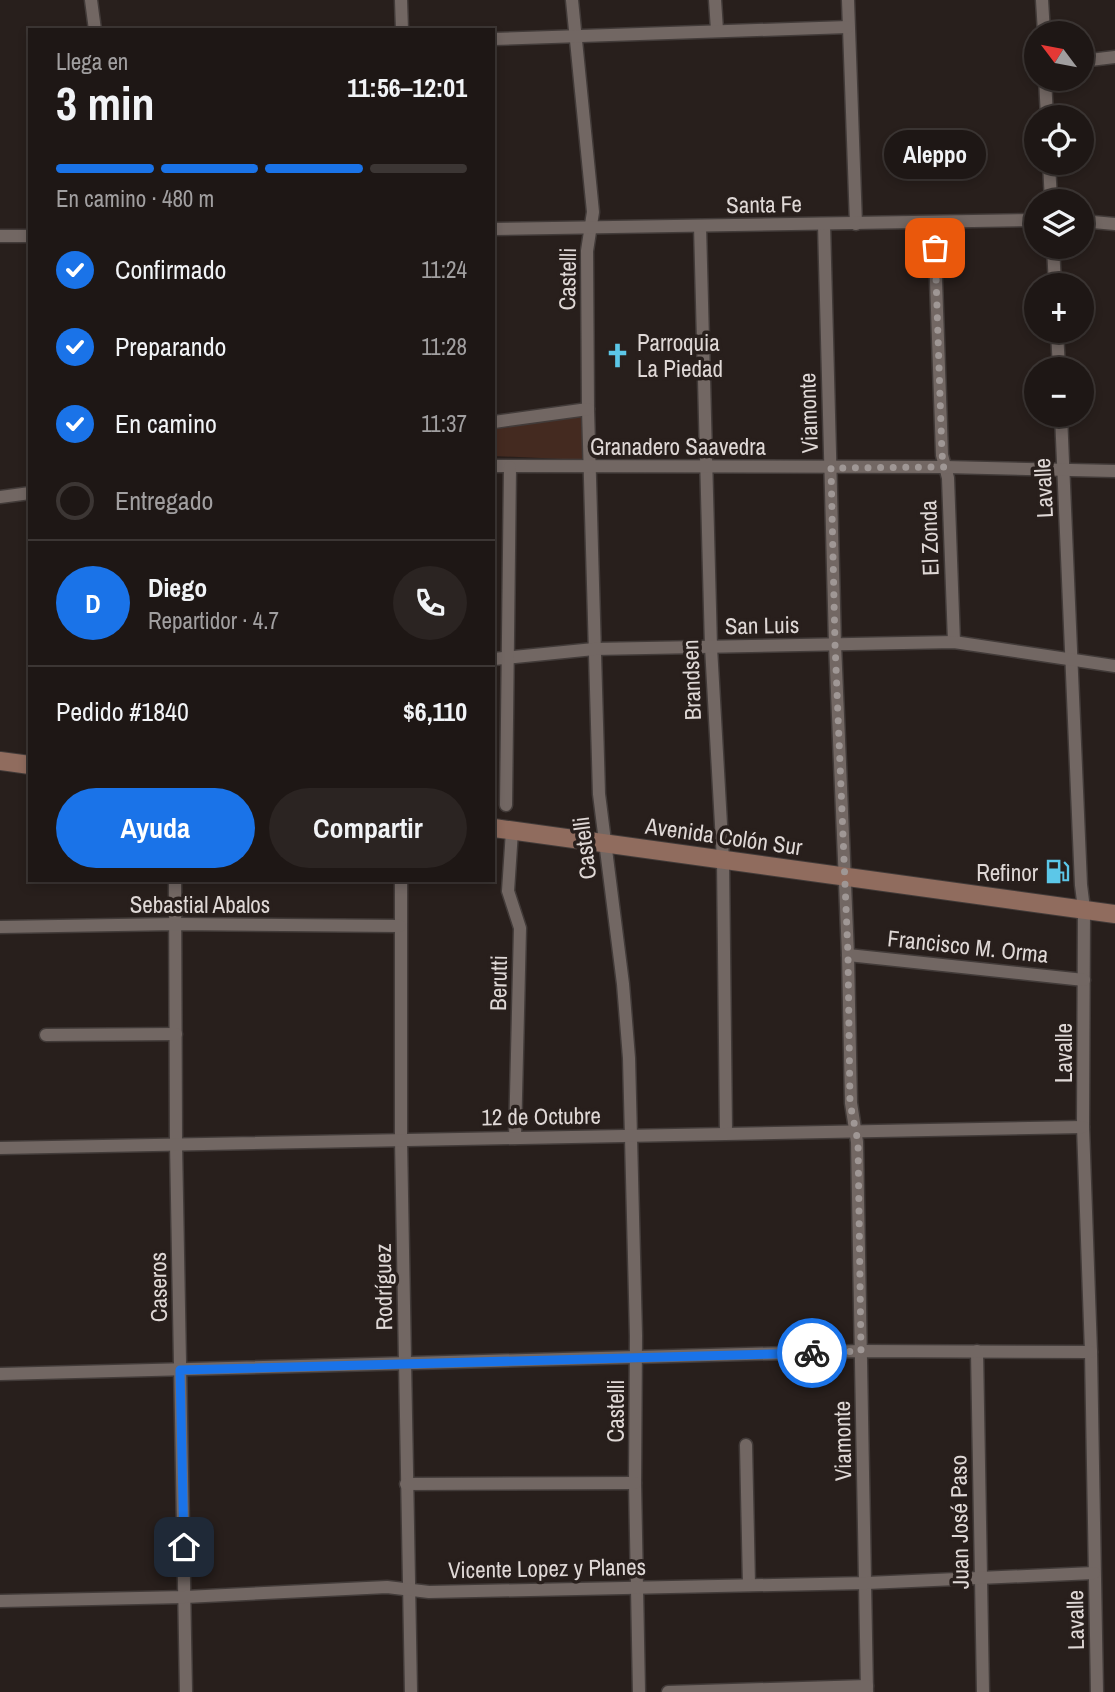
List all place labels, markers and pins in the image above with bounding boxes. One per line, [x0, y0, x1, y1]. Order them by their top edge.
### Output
callout: Aleppo [884, 129, 986, 178]
pin [905, 218, 965, 278]
place label: Parroquia La Piedad [637, 327, 723, 384]
church icon: Parroquia La Piedad [603, 341, 631, 369]
place label: Refinor [976, 857, 1039, 888]
fuel station icon: Refinor [1044, 858, 1072, 886]
pin [154, 1517, 214, 1577]

